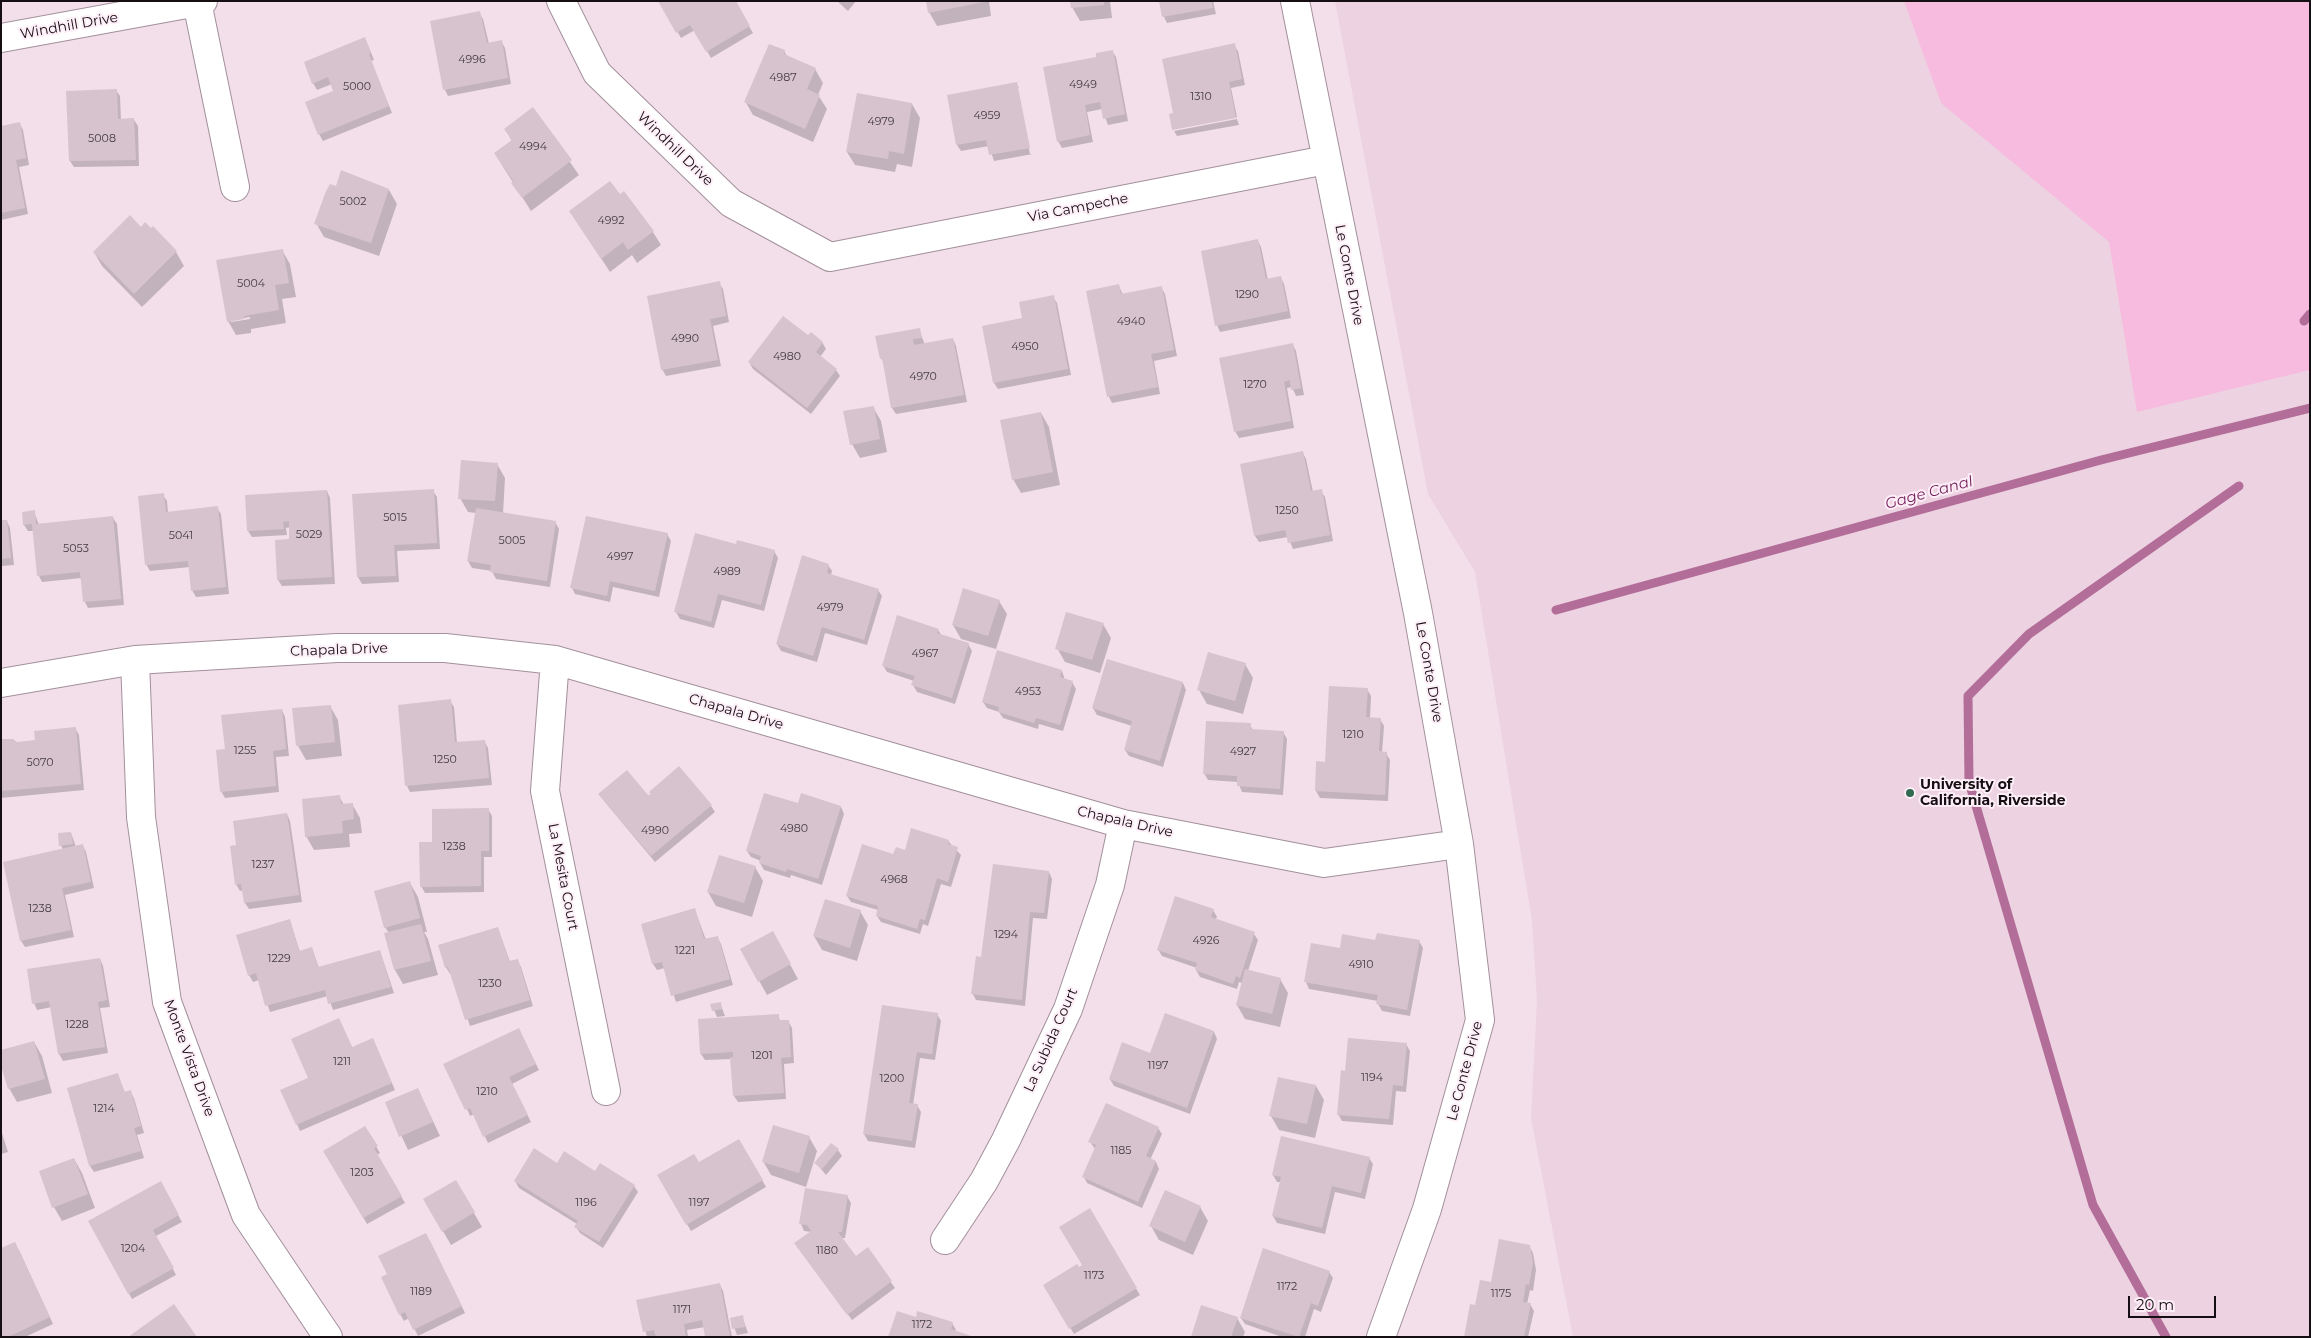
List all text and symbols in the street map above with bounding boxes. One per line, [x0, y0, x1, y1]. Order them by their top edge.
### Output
street label: Windhill Drive [19, 9, 119, 43]
house number: 4996 [458, 53, 486, 67]
house number: 4987 [769, 71, 797, 85]
house number: 4949 [1069, 78, 1097, 92]
house number: 5000 [343, 80, 371, 94]
house number: 1310 [1190, 90, 1212, 104]
street label: Windhill Drive [634, 109, 716, 189]
house number: 4959 [974, 109, 1000, 123]
house number: 4979 [868, 115, 894, 129]
house number: 5008 [88, 132, 116, 146]
house number: 4994 [519, 140, 547, 154]
street label: Via Campeche [1026, 190, 1130, 226]
house number: 5002 [339, 195, 367, 209]
house number: 4992 [598, 214, 624, 228]
street label: Le Conte Drive [1331, 223, 1367, 327]
house number: 5004 [237, 277, 265, 291]
house number: 1290 [1235, 288, 1259, 302]
house number: 4940 [1117, 315, 1145, 329]
house number: 4990 [671, 332, 699, 346]
house number: 4950 [1011, 340, 1039, 354]
house number: 4980 [773, 350, 801, 364]
house number: 4970 [909, 370, 937, 384]
house number: 1270 [1243, 378, 1267, 392]
water label: Gage Canal [1883, 473, 1975, 513]
house number: 1250 [1275, 504, 1299, 518]
house number: 5015 [383, 511, 407, 525]
house number: 5029 [296, 528, 322, 542]
house number: 5041 [169, 529, 193, 543]
house number: 5005 [498, 534, 526, 548]
house number: 5053 [63, 542, 89, 556]
house number: 4997 [607, 550, 633, 564]
house number: 4989 [713, 565, 741, 579]
house number: 4979 [817, 601, 843, 615]
street label: Le Conte Drive [1412, 620, 1446, 724]
street label: Chapala Drive [290, 640, 388, 660]
house number: 4967 [912, 647, 938, 661]
house number: 4953 [1015, 685, 1041, 699]
street label: Chapala Drive [687, 690, 785, 734]
house number: 1210 [1342, 728, 1364, 742]
house number: 1255 [234, 744, 256, 758]
house number: 4927 [1230, 745, 1256, 759]
house number: 1250 [433, 753, 457, 767]
house number: 5070 [27, 756, 53, 770]
place label: University of California, Riverside [1920, 777, 2065, 810]
marker: University of California, Riverside [1904, 787, 1916, 799]
street label: Chapala Drive [1076, 803, 1174, 841]
street label: La Mesita Court [544, 822, 582, 932]
house number: 4980 [780, 822, 808, 836]
house number: 4990 [641, 824, 669, 838]
house number: 1238 [442, 840, 466, 854]
house number: 1237 [252, 858, 274, 872]
house number: 4968 [880, 873, 908, 887]
house number: 1238 [28, 902, 52, 916]
house number: 1294 [994, 928, 1018, 942]
house number: 4926 [1193, 934, 1219, 948]
house number: 1221 [675, 944, 695, 958]
house number: 1229 [267, 952, 291, 966]
house number: 4910 [1348, 958, 1374, 972]
house number: 1230 [478, 977, 502, 991]
street label: La Subida Court [1021, 985, 1081, 1095]
street label: Monte Vista Drive [160, 997, 218, 1119]
house number: 1228 [65, 1018, 89, 1032]
street label: Le Conte Drive [1444, 1019, 1486, 1123]
house number: 1201 [751, 1049, 773, 1063]
house number: 1211 [333, 1055, 351, 1069]
house number: 1197 [1147, 1059, 1169, 1073]
house number: 1194 [1361, 1071, 1383, 1085]
house number: 1200 [880, 1072, 904, 1086]
house number: 1210 [476, 1085, 498, 1099]
house number: 1214 [93, 1102, 115, 1116]
house number: 1185 [1110, 1144, 1132, 1158]
house number: 1203 [350, 1166, 374, 1180]
house number: 1196 [575, 1196, 597, 1210]
house number: 1197 [688, 1196, 710, 1210]
house number: 1204 [121, 1242, 145, 1256]
house number: 1180 [816, 1244, 838, 1258]
house number: 1173 [1084, 1269, 1104, 1283]
house number: 1172 [1277, 1280, 1297, 1294]
house number: 1189 [410, 1285, 432, 1299]
scale bar [2131, 1286, 2218, 1318]
house number: 1175 [1491, 1287, 1511, 1301]
text: 20 m [2136, 1295, 2174, 1314]
house number: 1171 [673, 1303, 691, 1317]
house number: 1172 [912, 1318, 932, 1332]

